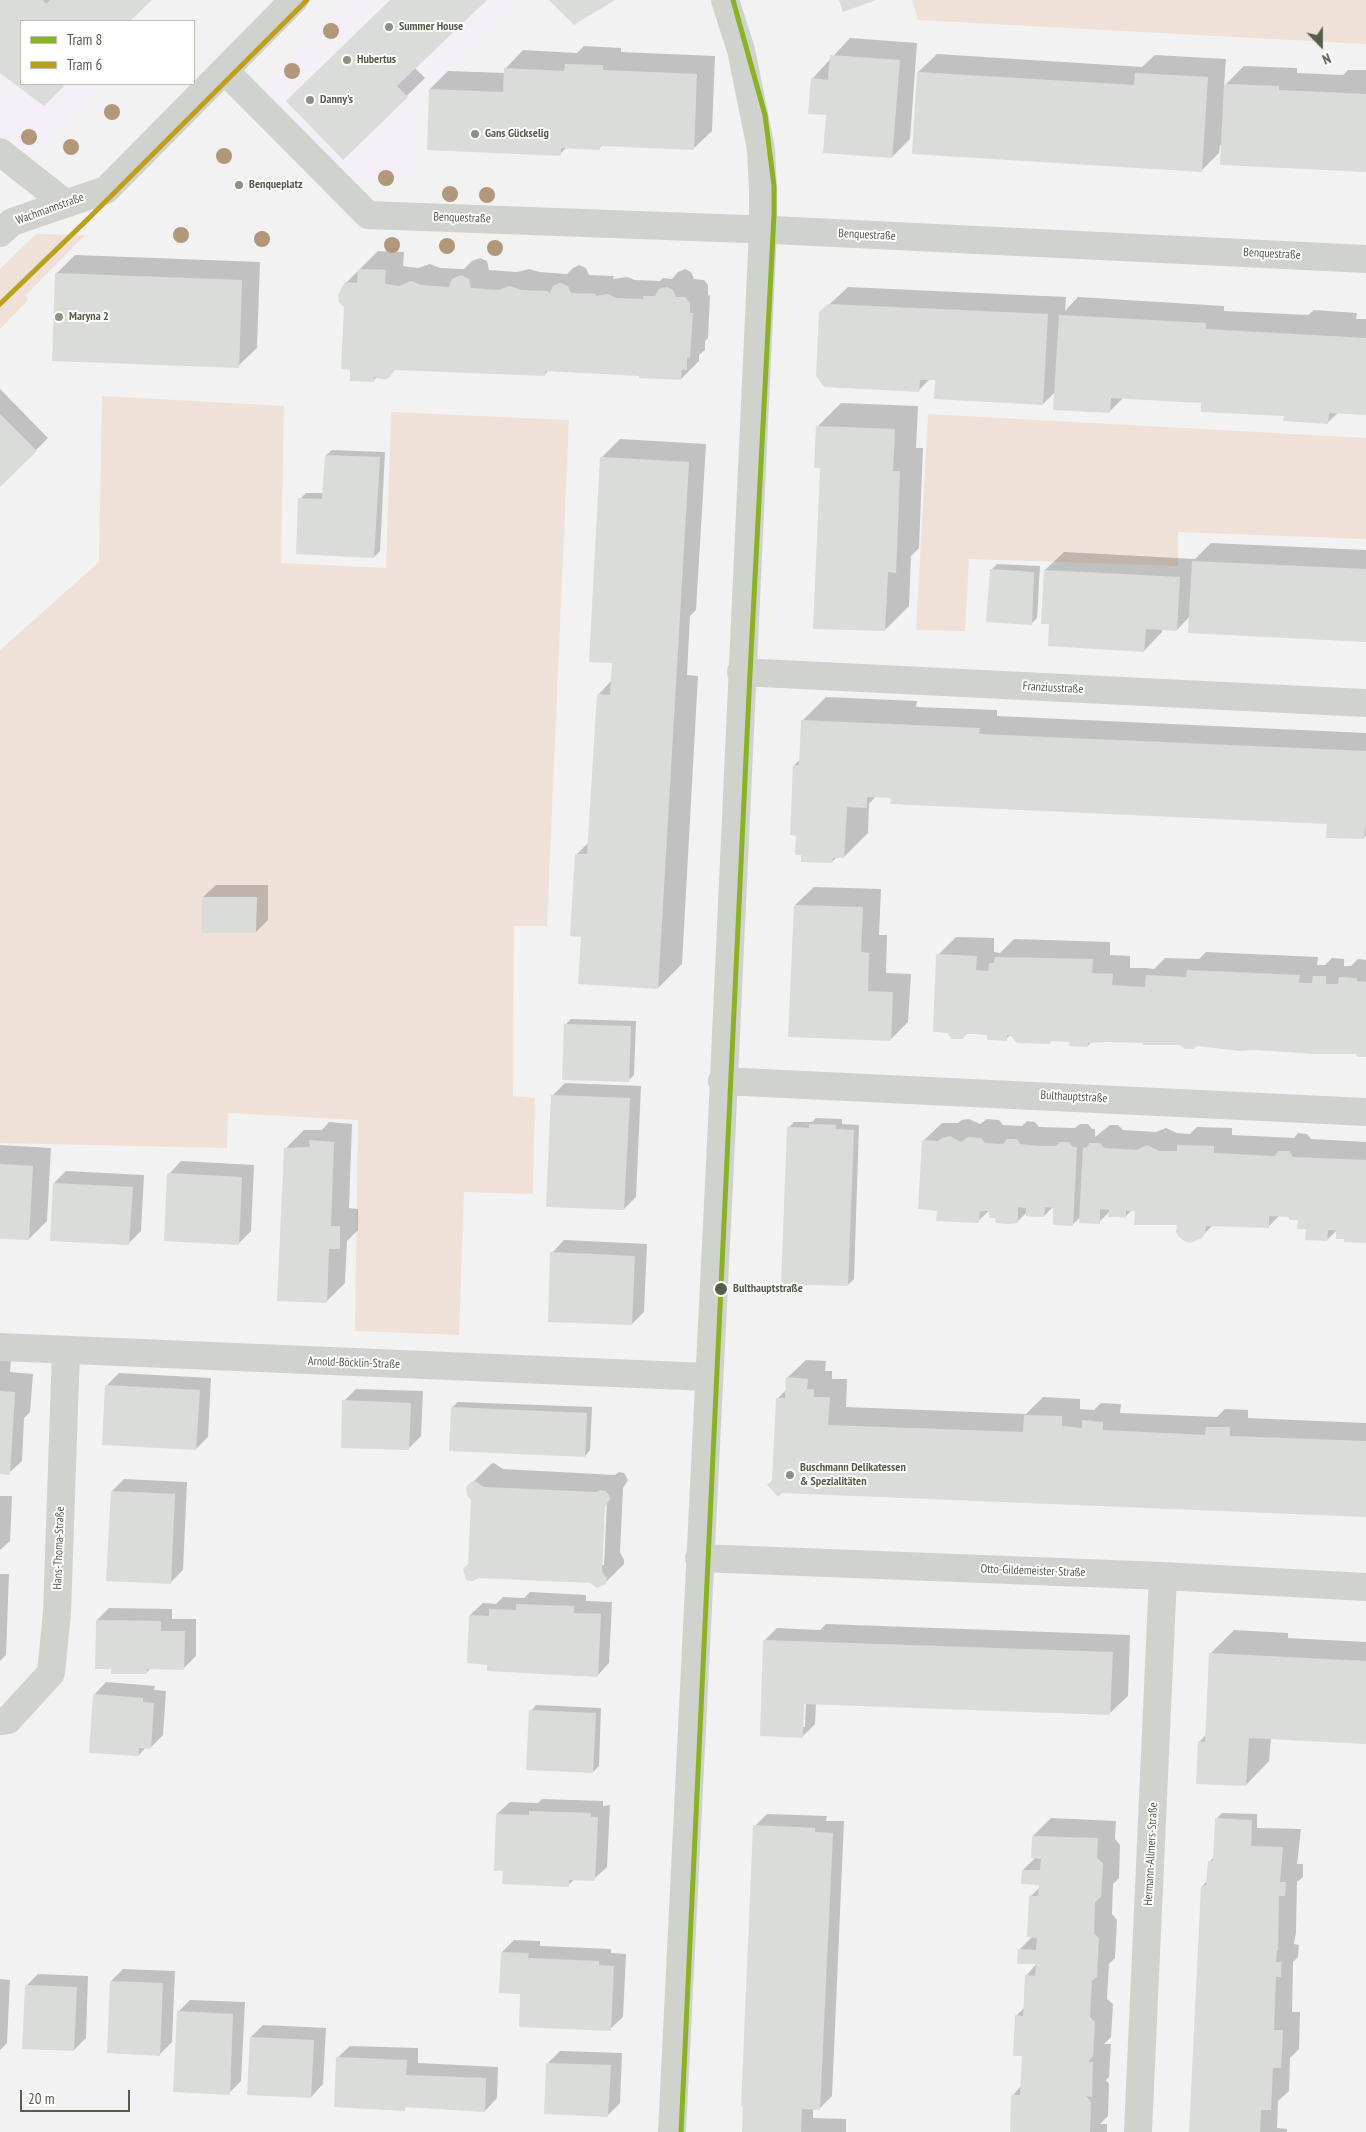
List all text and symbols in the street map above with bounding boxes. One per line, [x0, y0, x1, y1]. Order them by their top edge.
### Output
legend [20, 20, 195, 85]
place label: Summer House [399, 20, 463, 34]
north arrow [1296, 20, 1346, 70]
marker: Summer House [383, 21, 395, 33]
text: Tram 8 [67, 30, 102, 49]
text: N [1320, 49, 1333, 69]
place label: Hubertus [357, 53, 396, 67]
marker: Hubertus [341, 54, 353, 66]
text: Tram 6 [67, 55, 102, 74]
place label: Danny's [320, 93, 353, 107]
marker: Danny's [304, 94, 316, 106]
place label: Gans Gückselig [485, 127, 549, 141]
marker: Gans Gückselig [469, 128, 481, 140]
place label: Benqueplatz [249, 178, 303, 192]
marker: Benqueplatz [233, 179, 245, 191]
street label: Wachmannstraße [14, 190, 86, 228]
street label: Benquestraße [433, 210, 491, 226]
street label: Benquestraße [838, 226, 896, 244]
street label: Benquestraße [1243, 245, 1301, 263]
place label: Maryna 2 [69, 310, 109, 324]
marker: Maryna 2 [53, 311, 65, 323]
street label: Franziusstraße [1022, 679, 1084, 697]
street label: Bulthauptstraße [1040, 1088, 1108, 1106]
marker: Bulthauptstraße [713, 1281, 729, 1297]
place label: Bulthauptstraße [733, 1282, 803, 1296]
street label: Arnold-Böcklin-Straße [308, 1354, 400, 1372]
place label: Buschmann Delikatessen & Spezialitäten [800, 1461, 906, 1489]
marker: Buschmann Delikatessen & Spezialitäten [784, 1469, 796, 1481]
street label: Hans-Thoma-Straße [50, 1506, 68, 1590]
street label: Otto-Gildemeister-Straße [980, 1562, 1086, 1580]
street label: Hermann-Allmers-Straße [1141, 1802, 1161, 1906]
scale bar [22, 2080, 132, 2112]
text: 20 m [28, 2089, 54, 2108]

